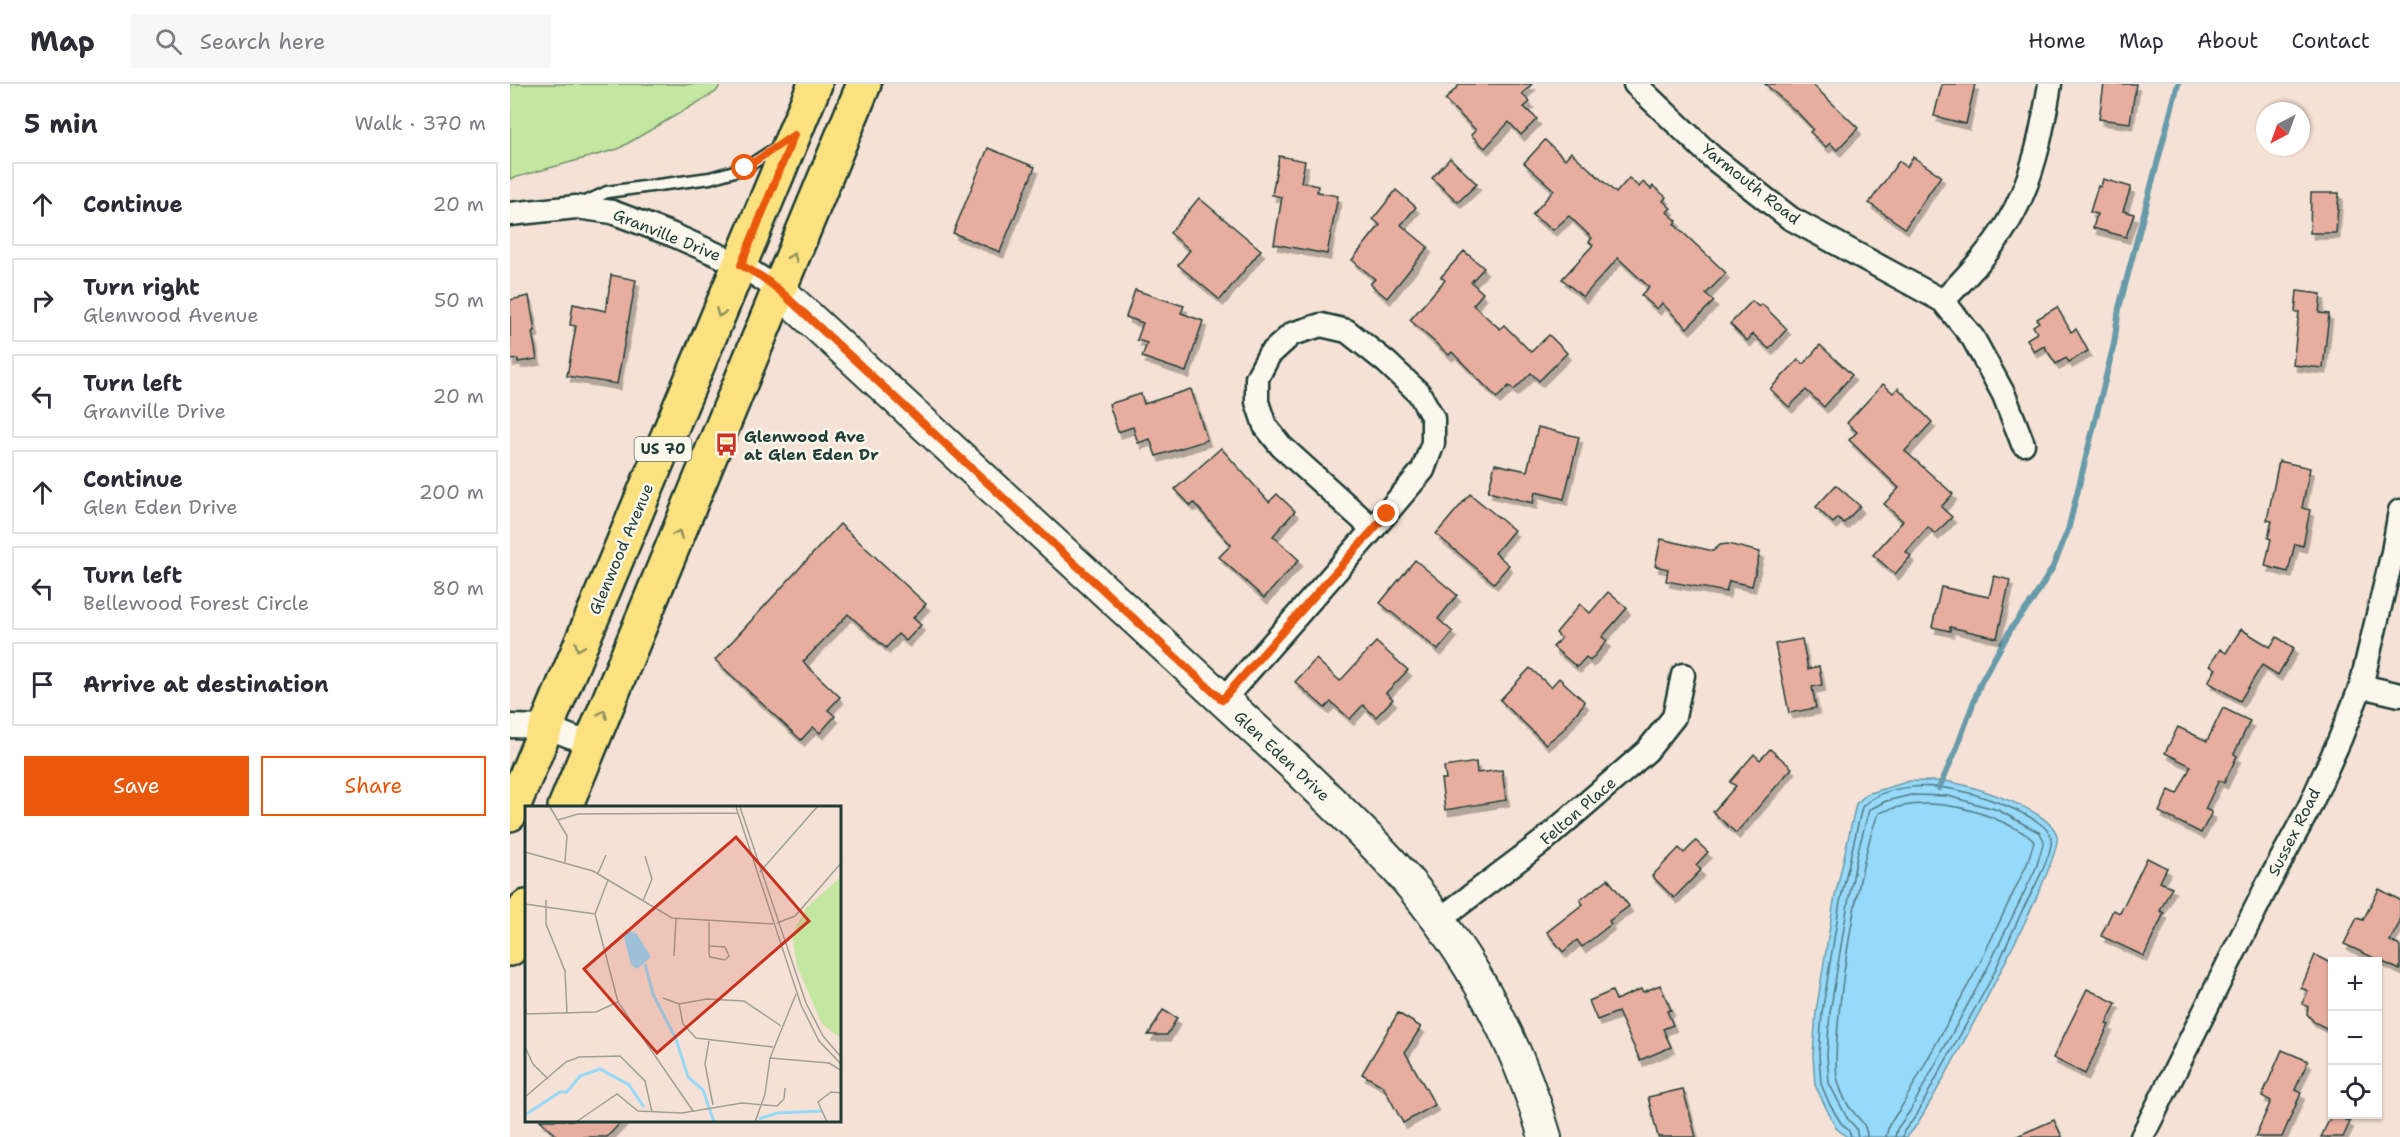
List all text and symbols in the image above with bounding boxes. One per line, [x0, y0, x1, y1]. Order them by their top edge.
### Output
search box [131, 14, 551, 68]
text: Map [30, 22, 95, 60]
icon: search [152, 25, 185, 58]
text: Search here [200, 27, 325, 56]
text: Home [2028, 27, 2086, 55]
text: Map [2119, 27, 2164, 55]
text: About [2197, 27, 2258, 55]
text: Contact [2291, 27, 2370, 55]
north arrow [2256, 102, 2310, 156]
text: 5 min [24, 106, 98, 141]
text: Walk · 370 m [355, 110, 486, 136]
street label: Yarmouth Road [1697, 139, 1805, 229]
route start [731, 154, 757, 180]
icon: ahead [26, 188, 59, 221]
text: Continue [83, 190, 183, 219]
text: 20 m [433, 191, 484, 217]
street label: Granville Drive [610, 204, 724, 266]
one-way arrow [786, 252, 798, 263]
text: Turn right [83, 273, 200, 302]
icon: right [26, 284, 59, 317]
text: 50 m [434, 287, 484, 313]
text: Glenwood Avenue [83, 302, 259, 328]
one-way arrow [716, 307, 728, 318]
text: Turn left [83, 369, 182, 398]
icon: left [26, 380, 59, 413]
text: 20 m [433, 383, 484, 409]
text: Granville Drive [83, 398, 226, 424]
place label: Glenwood Ave at Glen Eden Dr [744, 426, 879, 465]
bus stop icon: Glenwood Ave at Glen Eden Dr [713, 432, 739, 458]
road number: US 70 [634, 437, 692, 461]
text: Continue [83, 465, 183, 494]
icon: ahead [26, 476, 59, 509]
text: 200 m [419, 479, 484, 505]
street label: Glenwood Avenue [584, 480, 658, 618]
text: Glen Eden Drive [83, 494, 238, 520]
route end [1373, 500, 1399, 526]
one-way arrow [671, 529, 683, 540]
text: Turn left [83, 561, 182, 590]
icon: left [26, 572, 59, 605]
text: 80 m [432, 575, 484, 601]
text: Bellewood Forest Circle [83, 590, 309, 616]
one-way arrow [574, 641, 586, 652]
icon: arrive [26, 668, 59, 701]
text: Arrive at destination [83, 670, 329, 699]
street label: Glen Eden Drive [1230, 706, 1334, 806]
one-way arrow [596, 709, 608, 720]
button: Save [24, 756, 249, 816]
button: Share [261, 756, 486, 816]
street label: Felton Place [1536, 772, 1620, 850]
street label: Sussex Road [2263, 785, 2325, 879]
inset map [525, 806, 842, 1122]
map controls [2328, 957, 2382, 1119]
button: + [2328, 957, 2382, 1011]
button: − [2328, 1011, 2382, 1065]
button: locate [2328, 1065, 2382, 1119]

